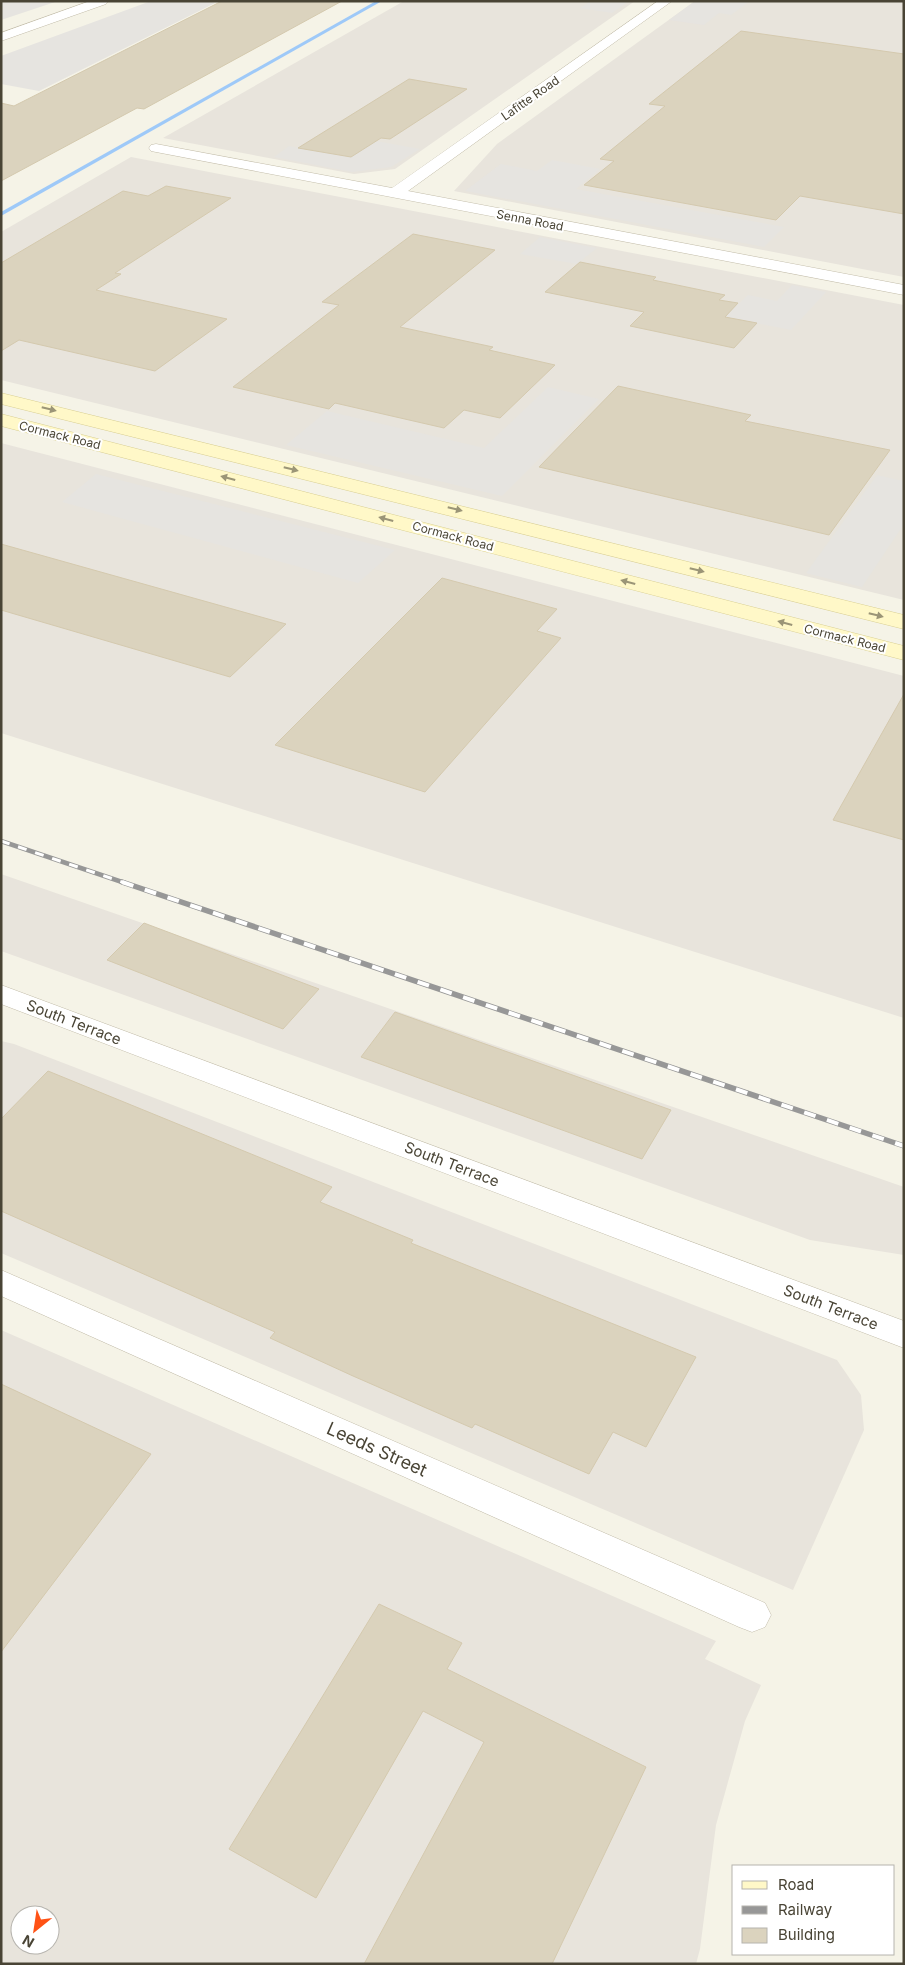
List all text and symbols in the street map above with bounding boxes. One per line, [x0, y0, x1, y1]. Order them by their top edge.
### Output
street label: Lafitte Road [498, 72, 562, 124]
street label: Senna Road [495, 206, 565, 234]
one-way arrow [41, 405, 56, 413]
street label: Cormack Road [18, 418, 102, 452]
one-way arrow [284, 465, 299, 473]
one-way arrow [221, 474, 236, 482]
one-way arrow [447, 505, 462, 513]
one-way arrow [378, 515, 393, 523]
street label: Cormack Road [411, 518, 495, 554]
one-way arrow [690, 566, 705, 574]
one-way arrow [620, 578, 635, 586]
one-way arrow [868, 611, 883, 619]
one-way arrow [777, 618, 792, 626]
street label: Cormack Road [803, 621, 887, 655]
street label: South Terrace [24, 995, 124, 1049]
street label: South Terrace [402, 1137, 502, 1191]
street label: South Terrace [781, 1280, 881, 1334]
street label: Leeds Street [324, 1418, 430, 1481]
legend [732, 1865, 895, 1955]
text: Road [778, 1875, 814, 1894]
text: Railway [778, 1900, 833, 1919]
north arrow [10, 1905, 60, 1955]
text: Building [778, 1925, 835, 1944]
text: N [19, 1932, 37, 1952]

